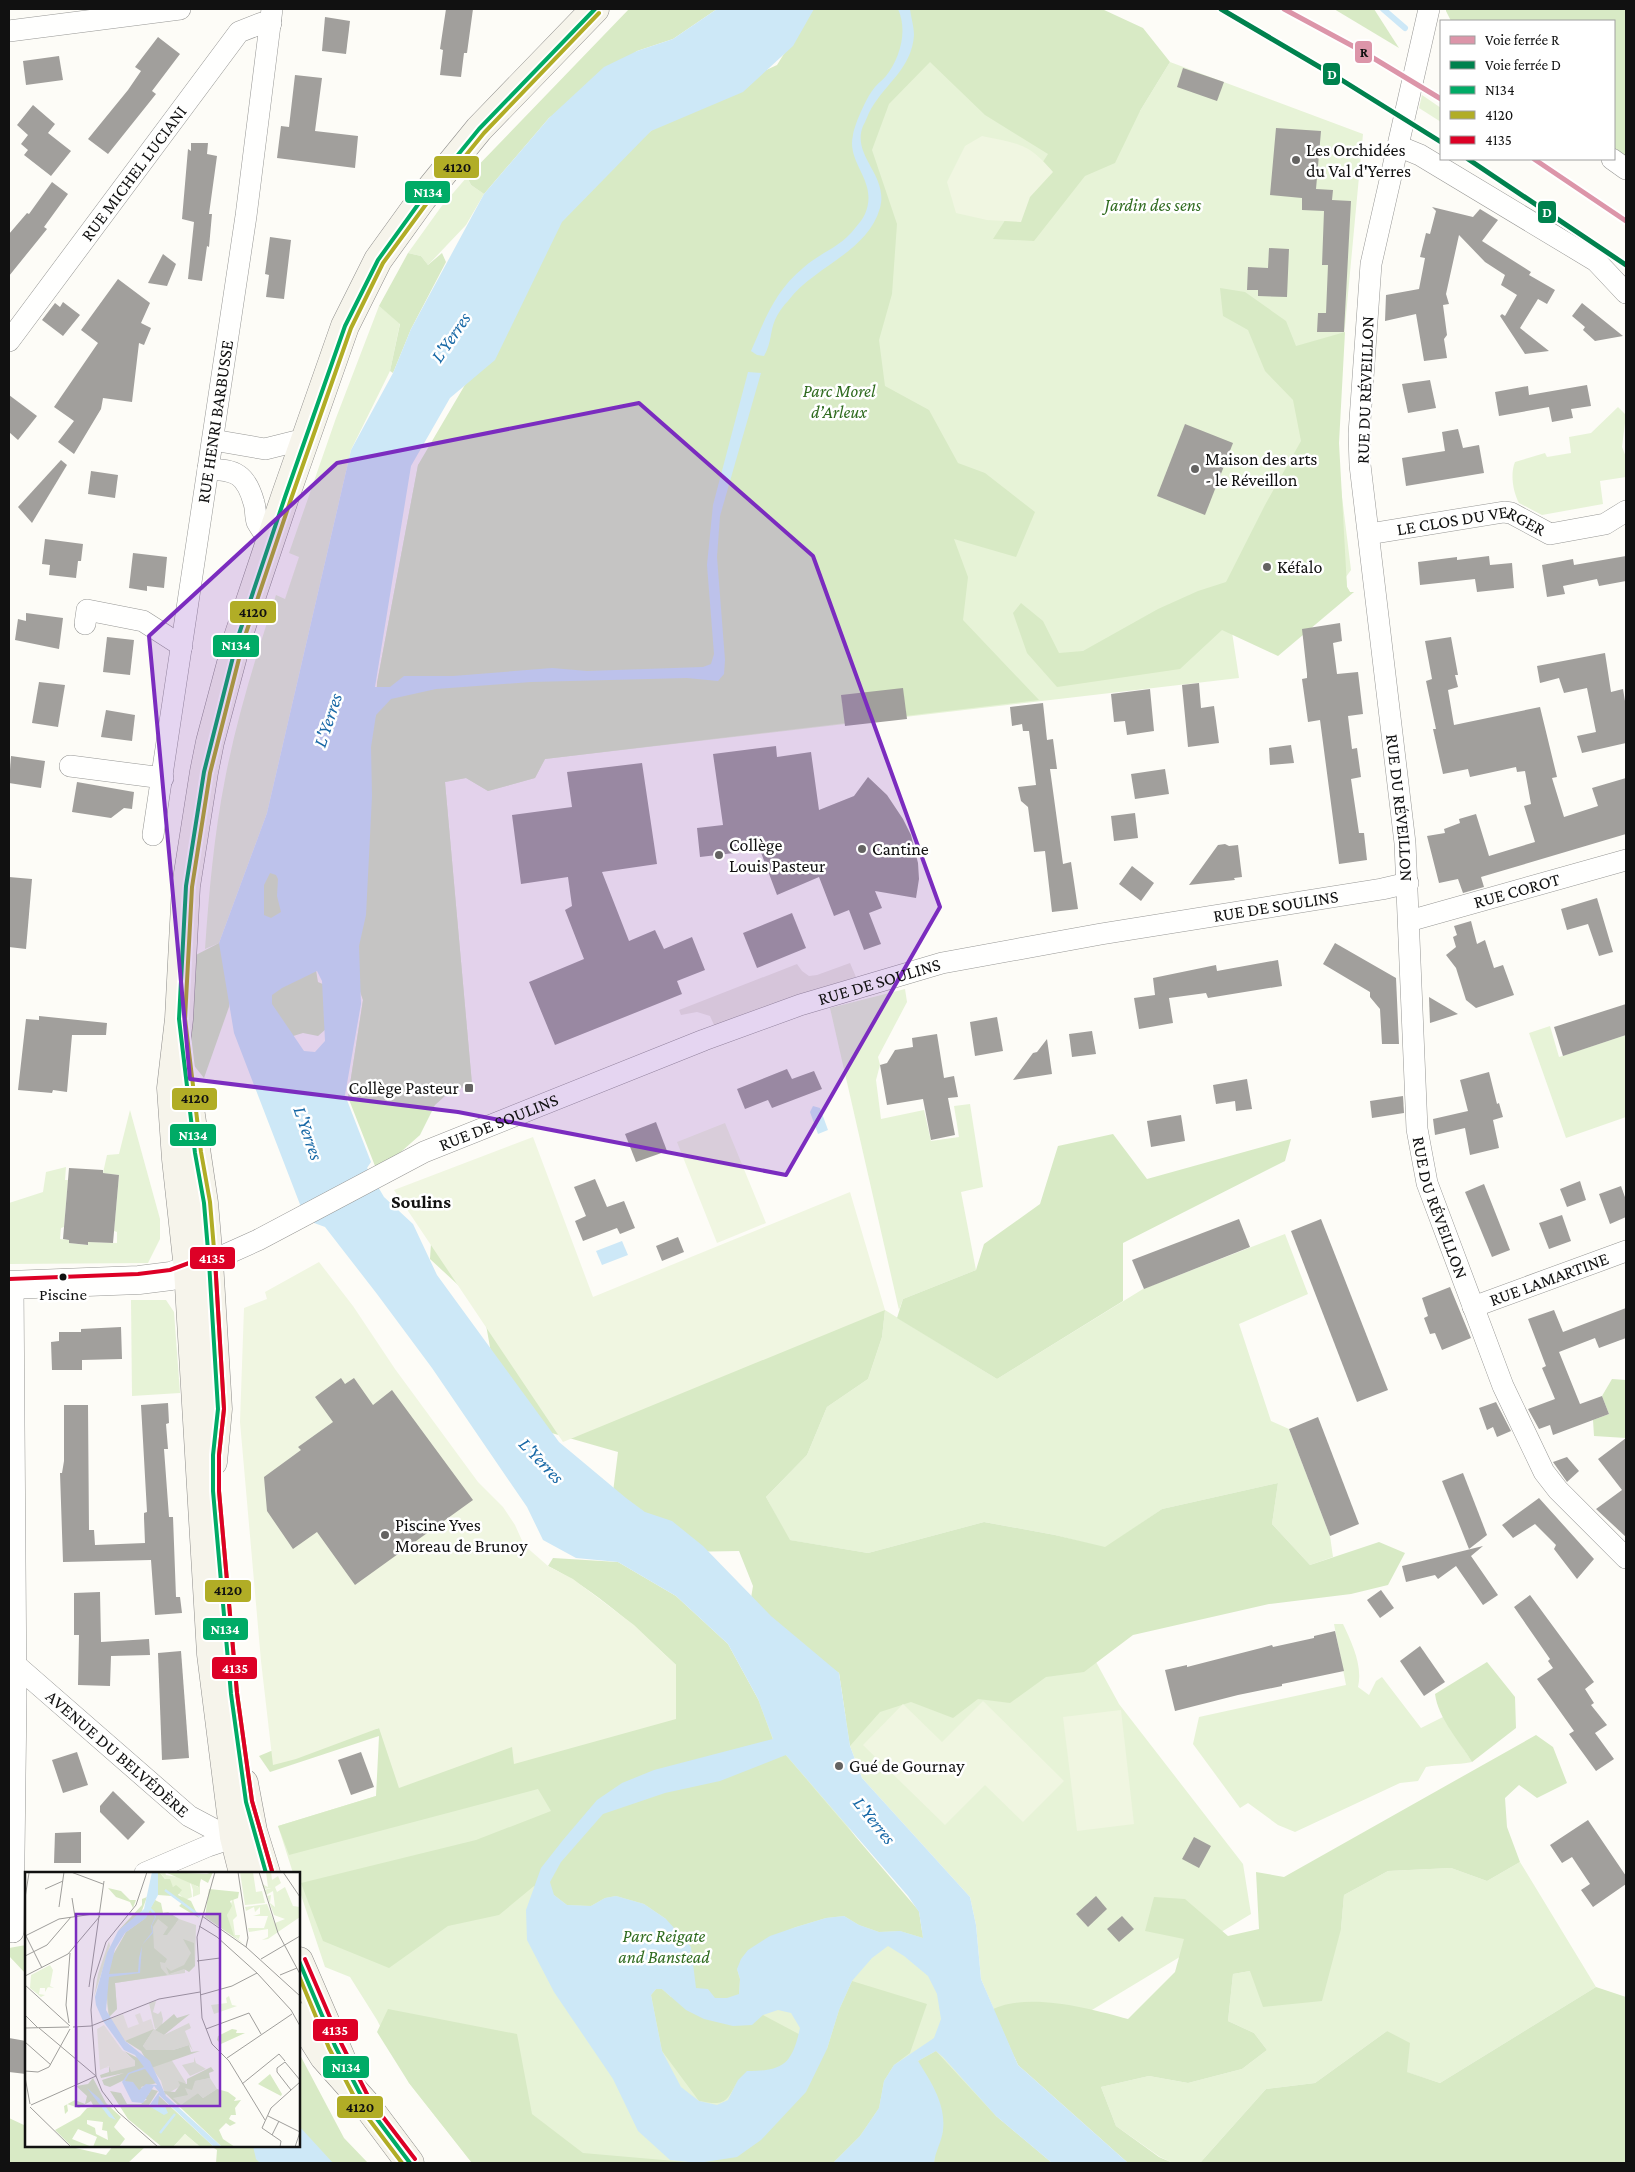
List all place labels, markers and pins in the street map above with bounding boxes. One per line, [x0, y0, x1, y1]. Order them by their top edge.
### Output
place label: Les Orchidées du Val d'Yerres [1306, 140, 1411, 181]
marker: Les Orchidées du Val d'Yerres [1290, 154, 1302, 166]
place label: Maison des arts - le Réveillon [1205, 449, 1317, 490]
marker: Maison des arts - le Réveillon [1189, 463, 1201, 475]
place label: Kéfalo [1277, 557, 1322, 577]
marker: Kéfalo [1261, 561, 1273, 573]
place label: Collège Louis Pasteur [729, 835, 826, 876]
place label: Cantine [872, 839, 929, 859]
marker: Cantine [856, 843, 868, 855]
marker: Collège Louis Pasteur [713, 849, 725, 861]
place label: Collège Pasteur [348, 1078, 460, 1098]
marker: Collège Pasteur [463, 1082, 475, 1094]
marker: Piscine [58, 1272, 68, 1282]
place label: Piscine [39, 1285, 87, 1304]
place label: Piscine Yves Moreau de Brunoy [395, 1515, 528, 1556]
marker: Piscine Yves Moreau de Brunoy [379, 1529, 391, 1541]
place label: Gué de Gournay [849, 1756, 965, 1776]
marker: Gué de Gournay [833, 1760, 845, 1772]

